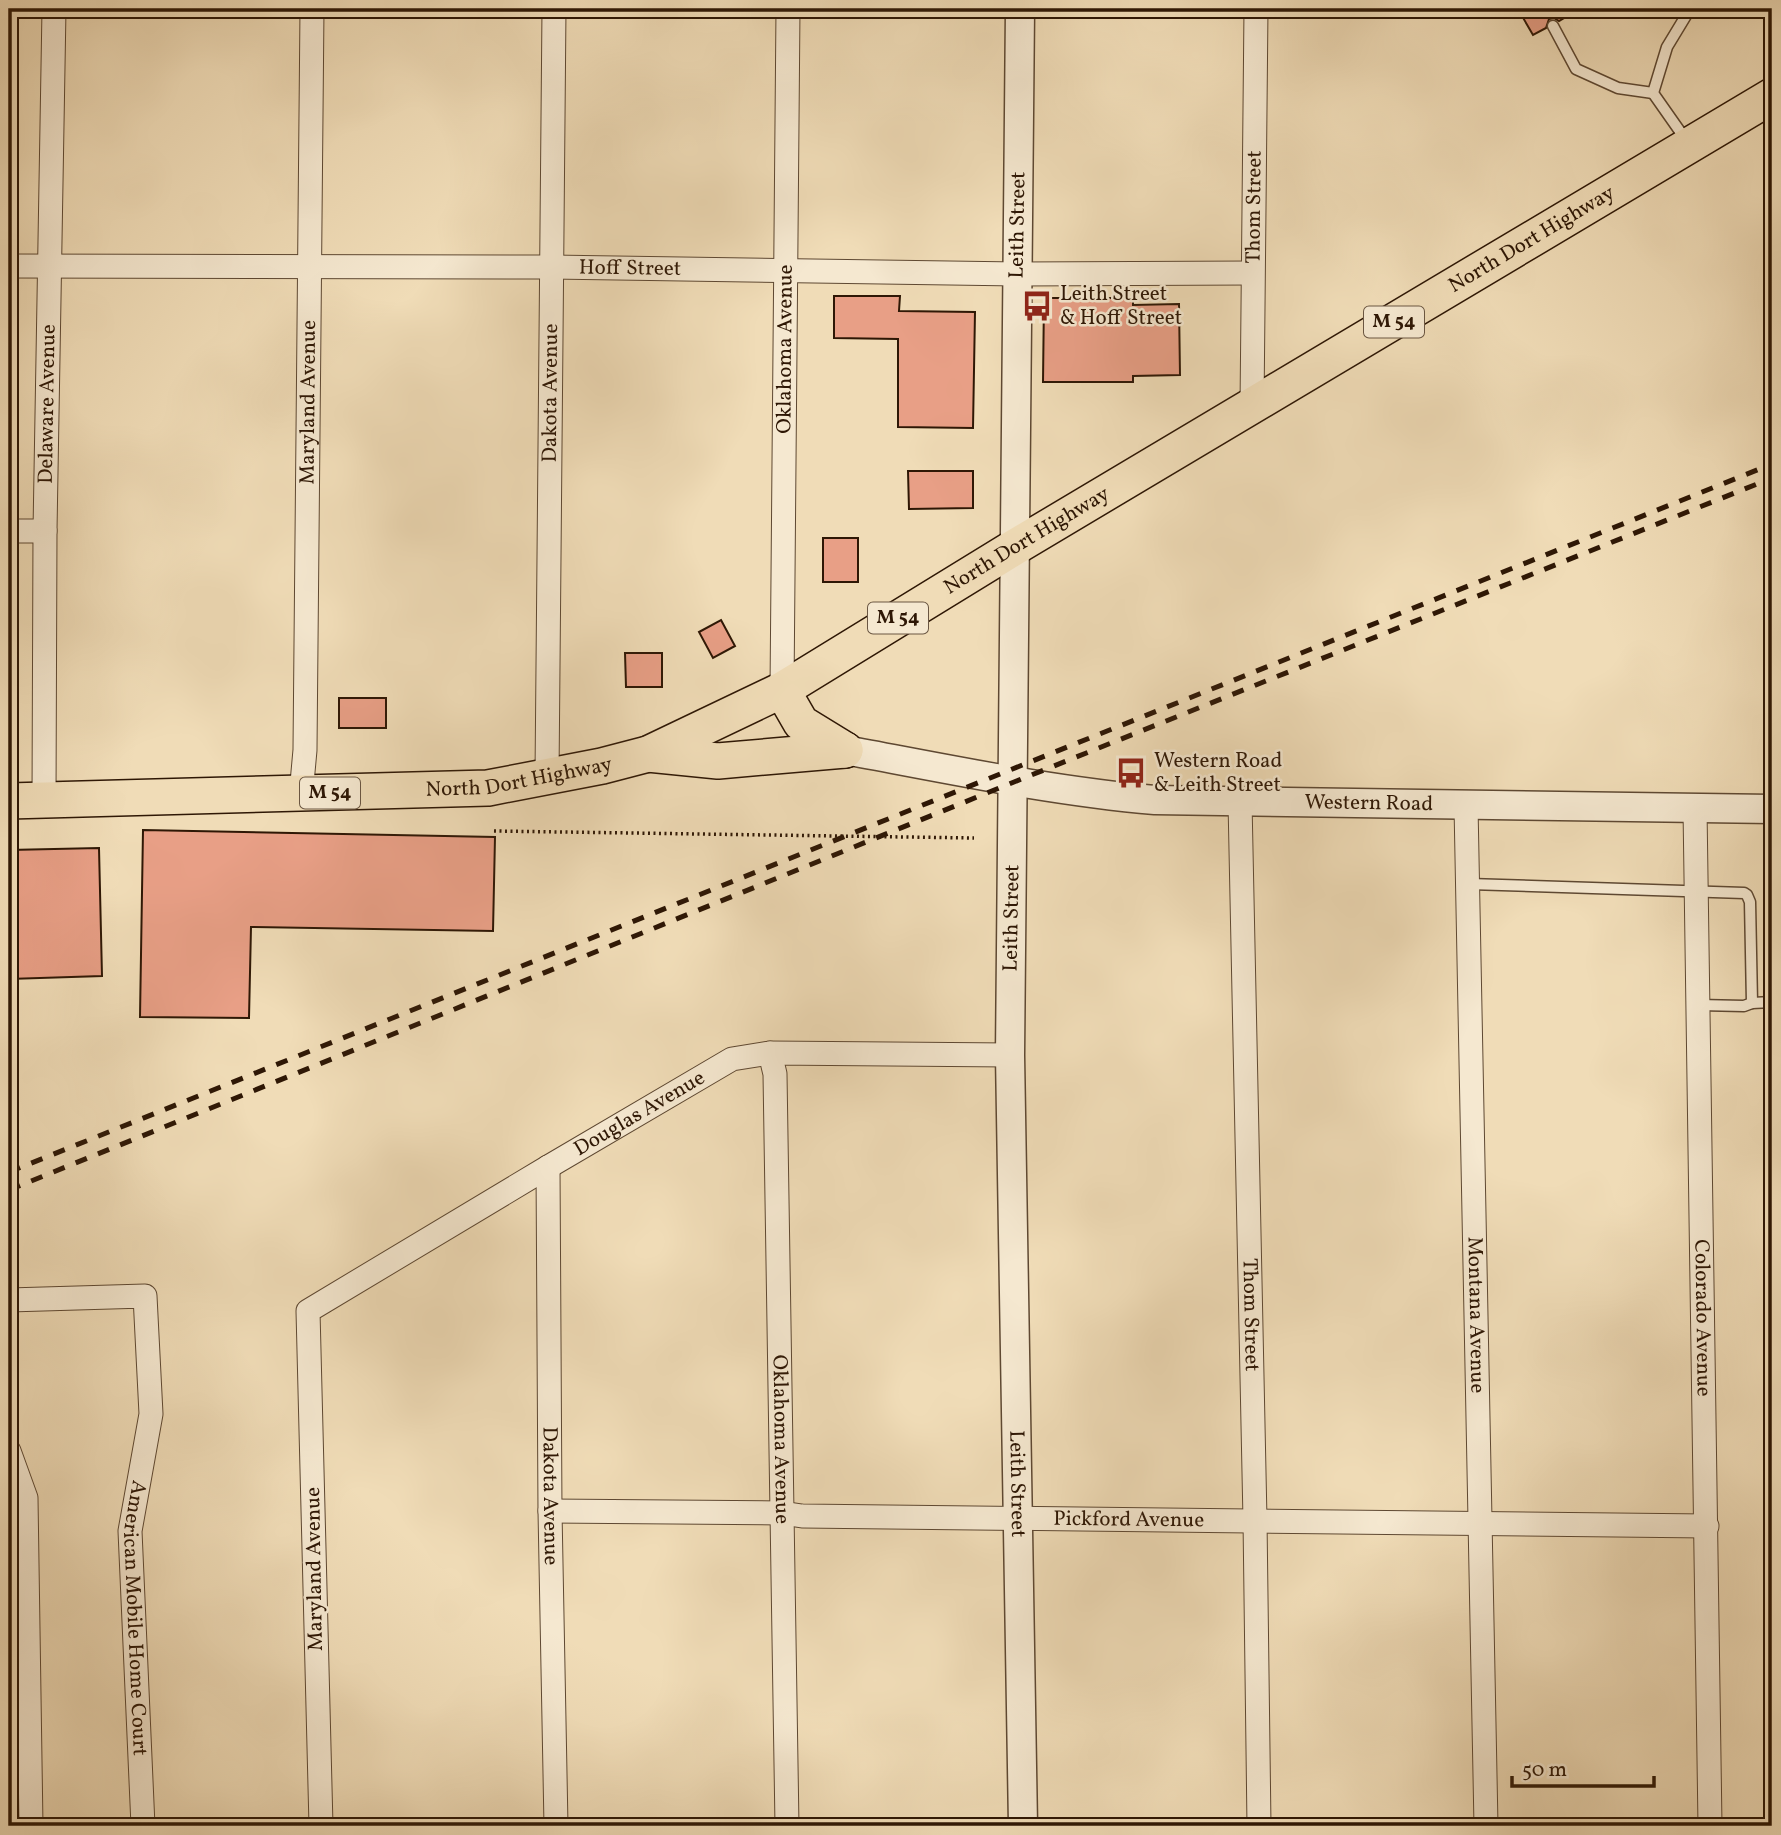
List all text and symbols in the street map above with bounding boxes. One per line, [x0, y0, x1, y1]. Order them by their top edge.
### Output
street label: Thom Street [1239, 150, 1269, 264]
street label: Leith Street [1003, 171, 1033, 279]
street label: North Dort Highway [1443, 178, 1621, 300]
street label: Hoff Street [579, 253, 681, 283]
street label: Oklahoma Avenue [770, 264, 800, 434]
place label: Leith Street & Hoff Street [1060, 280, 1182, 333]
bus stop icon: Leith Street & Hoff Street [1020, 289, 1054, 323]
road number: M 54 [1364, 306, 1424, 338]
street label: Maryland Avenue [293, 320, 324, 485]
street label: Dakota Avenue [535, 323, 566, 463]
street label: Delaware Avenue [31, 324, 63, 484]
street label: North Dort Highway [938, 479, 1115, 602]
road number: M 54 [868, 603, 928, 634]
place label: Western Road & Leith Street [1154, 747, 1282, 800]
street label: North Dort Highway [425, 749, 616, 804]
bus stop icon: Western Road & Leith Street [1114, 756, 1148, 790]
road number: M 54 [300, 778, 360, 808]
street label: Western Road [1304, 788, 1433, 819]
street label: Leith Street [997, 864, 1027, 972]
street label: Douglas Avenue [568, 1063, 710, 1163]
street label: Montana Avenue [1460, 1236, 1492, 1394]
street label: Colorado Avenue [1687, 1239, 1718, 1397]
street label: Thom Street [1235, 1258, 1266, 1372]
street label: Oklahoma Avenue [765, 1354, 797, 1524]
street label: Dakota Avenue [535, 1426, 566, 1566]
street label: Leith Street [1002, 1430, 1033, 1538]
street label: American Mobile Home Court [116, 1478, 154, 1756]
street label: Maryland Avenue [299, 1487, 331, 1651]
street label: Pickford Avenue [1053, 1504, 1204, 1535]
scale bar [1512, 1744, 1653, 1788]
text: 50 m [1522, 1756, 1567, 1785]

